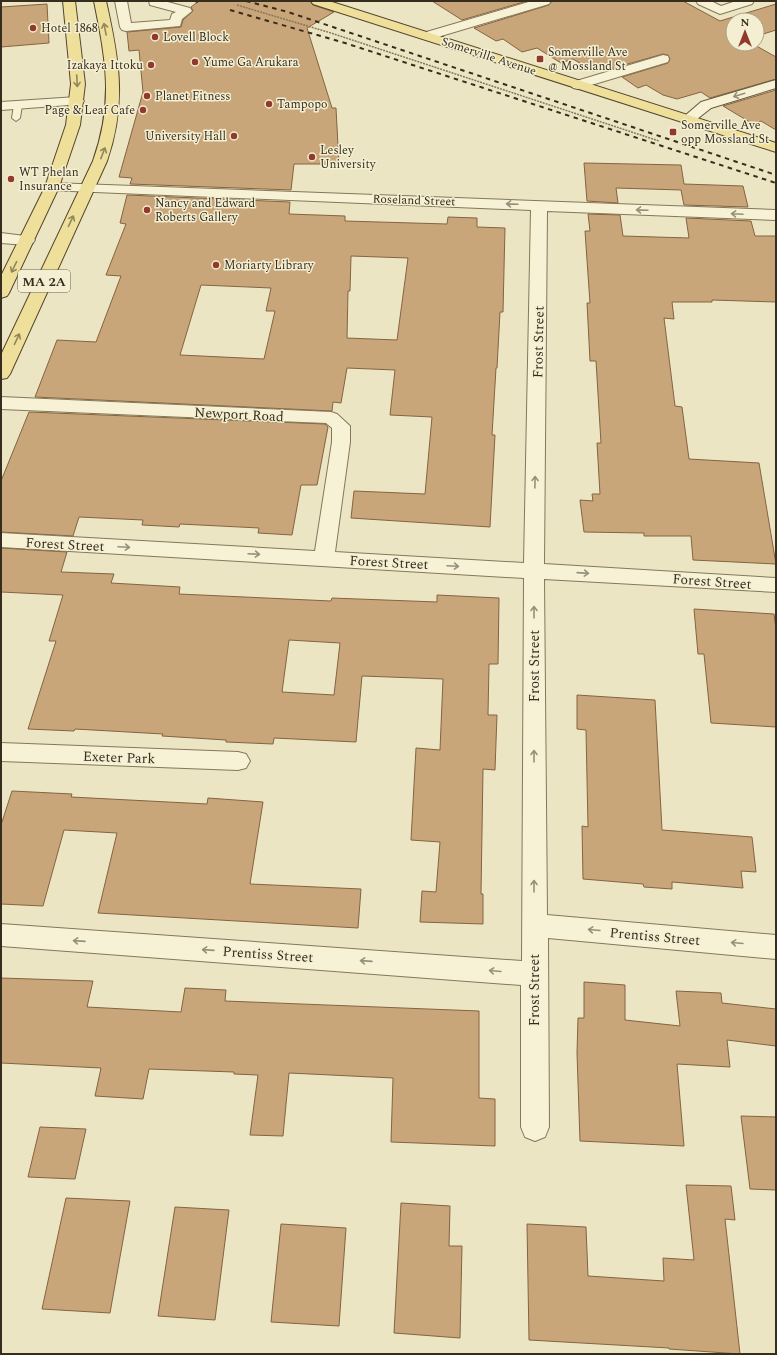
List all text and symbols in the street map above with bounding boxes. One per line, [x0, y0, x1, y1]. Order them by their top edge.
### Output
north arrow [725, 12, 765, 52]
text: N [741, 14, 750, 31]
place label: Hotel 1868 [41, 19, 98, 38]
marker: Hotel 1868 [28, 23, 38, 33]
one-way arrow [101, 23, 109, 36]
place label: Lovell Block [163, 28, 229, 47]
marker: Lovell Block [150, 32, 160, 42]
street label: Somerville Avenue [439, 32, 539, 81]
place label: Somerville Ave @ Mossland St [548, 43, 628, 76]
place label: Yume Ga Arukara [203, 53, 299, 72]
marker: Somerville Ave @ Mossland St [535, 54, 545, 64]
place label: Izakaya Ittoku [67, 56, 143, 75]
marker: Yume Ga Arukara [190, 57, 200, 67]
marker: Izakaya Ittoku [146, 60, 156, 70]
one-way arrow [74, 75, 81, 88]
place label: Planet Fitness [155, 87, 231, 106]
marker: Planet Fitness [142, 91, 152, 101]
one-way arrow [732, 92, 745, 99]
place label: Tampopo [277, 95, 327, 114]
marker: Tampopo [264, 99, 274, 109]
place label: Page & Leaf Cafe [45, 101, 135, 120]
marker: Page & Leaf Cafe [138, 105, 148, 115]
place label: Somerville Ave opp Mossland St [681, 116, 769, 149]
place label: University Hall [145, 127, 226, 146]
marker: Somerville Ave opp Mossland St [668, 127, 678, 137]
marker: University Hall [229, 131, 239, 141]
place label: Lesley University [320, 141, 377, 174]
one-way arrow [99, 147, 107, 159]
marker: Lesley University [307, 152, 317, 162]
place label: WT Phelan Insurance [19, 163, 79, 196]
marker: WT Phelan Insurance [6, 174, 16, 184]
street label: Roseland Street [372, 190, 456, 211]
place label: Nancy and Edward Roberts Gallery [155, 194, 256, 227]
one-way arrow [506, 201, 519, 208]
marker: Nancy and Edward Roberts Gallery [142, 205, 152, 215]
one-way arrow [636, 206, 649, 213]
one-way arrow [731, 210, 744, 217]
one-way arrow [68, 215, 76, 227]
place label: Moriarty Library [224, 256, 315, 275]
one-way arrow [10, 260, 17, 272]
marker: Moriarty Library [211, 260, 221, 270]
road number: MA 2A [18, 270, 70, 292]
street label: Frost Street [527, 306, 550, 378]
one-way arrow [14, 333, 21, 345]
street label: Newport Road [194, 402, 284, 427]
one-way arrow [532, 476, 539, 489]
street label: Forest Street [25, 532, 105, 557]
one-way arrow [117, 543, 130, 551]
street label: Forest Street [349, 550, 429, 575]
one-way arrow [247, 551, 260, 558]
one-way arrow [446, 562, 459, 570]
street label: Forest Street [672, 568, 752, 595]
one-way arrow [576, 570, 589, 577]
one-way arrow [530, 606, 538, 619]
street label: Frost Street [524, 630, 545, 702]
street label: Exeter Park [82, 746, 156, 769]
one-way arrow [530, 750, 538, 763]
one-way arrow [530, 880, 538, 893]
street label: Prentiss Street [609, 922, 701, 951]
one-way arrow [588, 927, 601, 934]
one-way arrow [73, 937, 86, 944]
one-way arrow [731, 939, 744, 947]
street label: Prentiss Street [222, 941, 314, 968]
one-way arrow [202, 947, 215, 954]
street label: Frost Street [524, 954, 545, 1026]
one-way arrow [360, 958, 373, 965]
one-way arrow [489, 967, 502, 974]

